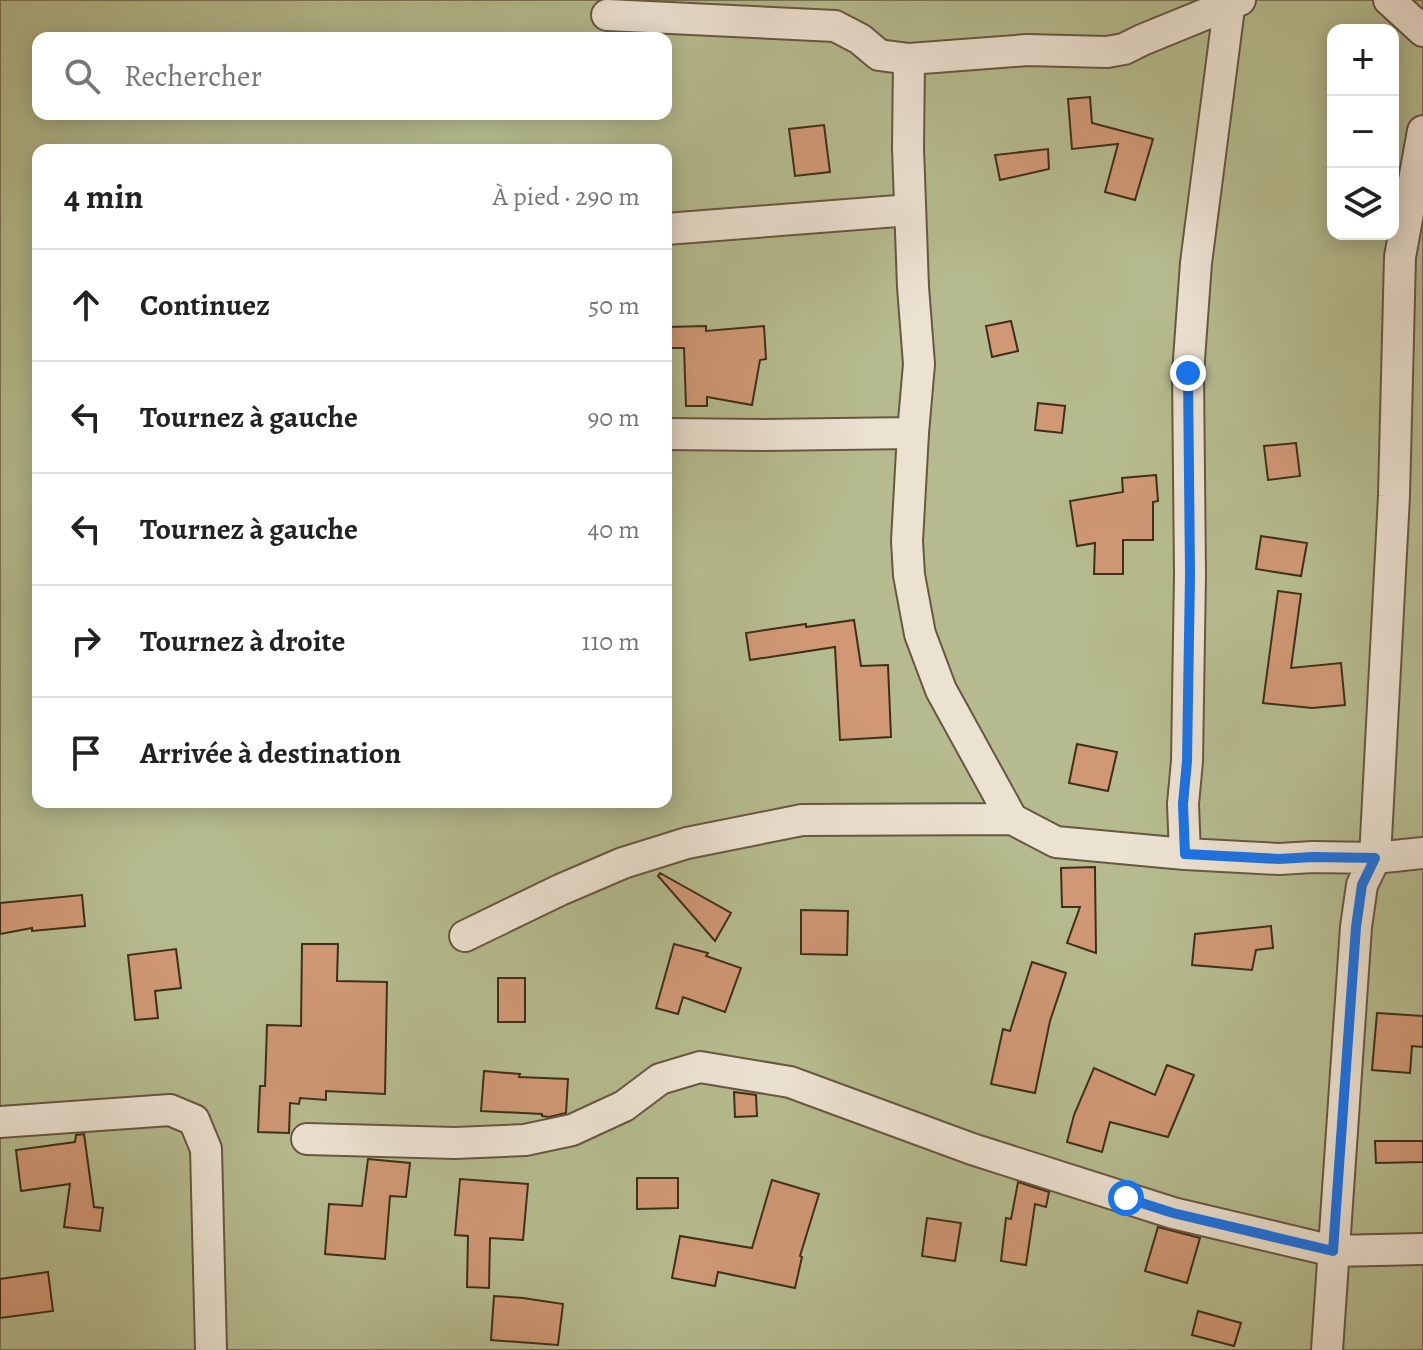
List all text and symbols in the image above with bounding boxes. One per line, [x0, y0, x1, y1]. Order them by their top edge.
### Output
map controls [1327, 24, 1399, 240]
button: + [1327, 24, 1399, 96]
search box [32, 32, 672, 120]
icon: search [60, 54, 104, 98]
text: Rechercher [124, 56, 262, 96]
button: − [1327, 96, 1399, 168]
button: layers [1327, 168, 1399, 240]
text: 4 min [64, 173, 143, 220]
text: À pied · 290 m [493, 179, 640, 214]
icon: ahead [64, 283, 108, 327]
text: Continuez [140, 285, 270, 325]
text: 50 m [588, 288, 640, 323]
route end [1170, 355, 1206, 391]
icon: left [64, 395, 108, 439]
text: Tournez à gauche [140, 397, 358, 437]
text: 90 m [588, 400, 640, 435]
icon: left [64, 507, 108, 551]
text: Tournez à gauche [140, 509, 358, 549]
text: 40 m [588, 512, 640, 547]
icon: right [64, 619, 108, 663]
text: Tournez à droite [140, 621, 345, 661]
text: 110 m [582, 624, 640, 659]
icon: arrive [64, 731, 108, 775]
text: Arrivée à destination [140, 733, 401, 773]
route start [1108, 1180, 1144, 1216]

